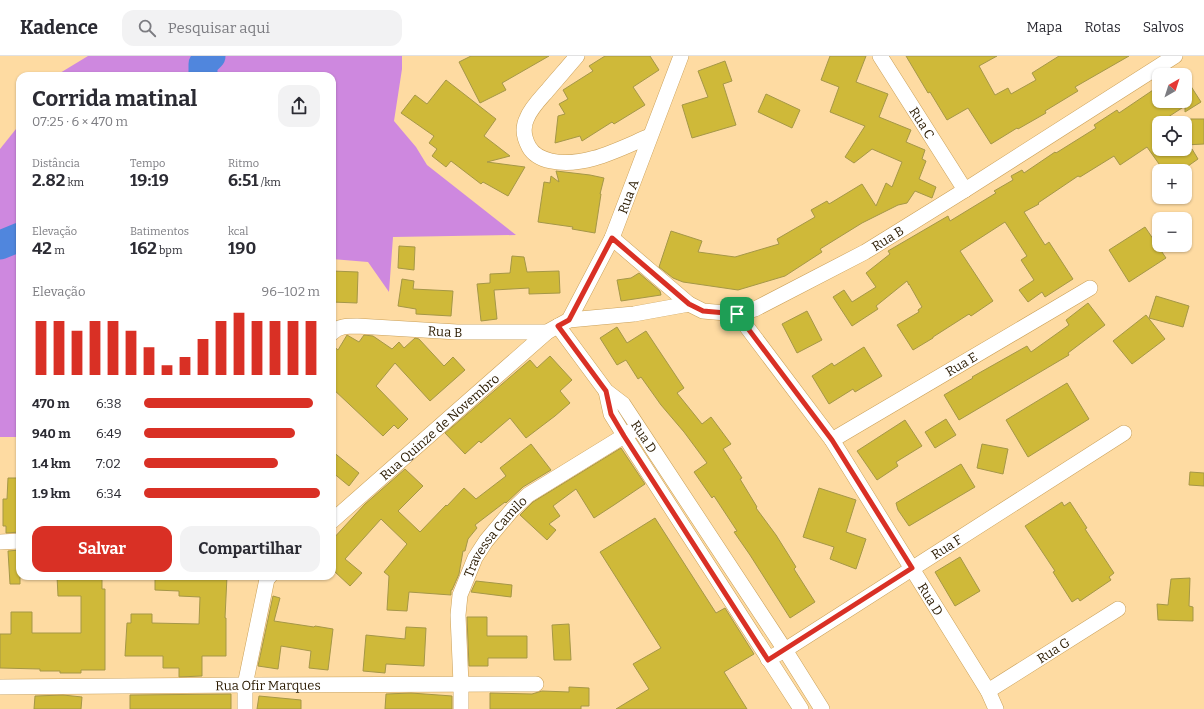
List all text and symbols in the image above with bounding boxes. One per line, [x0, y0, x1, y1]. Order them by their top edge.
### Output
search box [122, 10, 402, 46]
text: Kadence [20, 16, 98, 39]
icon: search [136, 17, 158, 39]
text: Pesquisar aqui [168, 19, 270, 37]
text: Mapa [1026, 19, 1062, 36]
text: Rotas [1084, 19, 1121, 36]
text: Salvos [1143, 19, 1184, 36]
north arrow [1152, 68, 1192, 108]
map controls [1152, 68, 1192, 252]
text: Corrida matinal [32, 85, 197, 112]
button: share [278, 85, 320, 127]
street label: Rua C [907, 104, 938, 141]
text: 07:25 · 6 × 470 m [32, 114, 128, 129]
button: locate [1152, 116, 1192, 156]
text: Distância [32, 157, 80, 170]
text: Tempo [130, 157, 165, 170]
text: Ritmo [228, 157, 259, 170]
button: + [1152, 164, 1192, 204]
text: 2.82 [32, 170, 65, 191]
text: 19:19 [130, 170, 169, 191]
text: 6:51 [228, 170, 258, 191]
text: km [65, 176, 84, 189]
text: /km [258, 176, 281, 189]
street label: Rua A [614, 177, 641, 216]
button: − [1152, 212, 1192, 252]
street label: Rua B [869, 223, 906, 254]
text: Elevação [32, 225, 77, 238]
text: Batimentos [130, 225, 189, 238]
text: kcal [228, 225, 248, 238]
text: 42 [32, 238, 52, 259]
text: 162 [130, 238, 157, 259]
text: 190 [228, 238, 256, 259]
text: m [52, 244, 65, 257]
text: bpm [157, 244, 182, 257]
text: Elevação [32, 284, 85, 299]
text: 96–102 m [262, 284, 320, 299]
pin [720, 297, 754, 331]
icon: arrive [726, 303, 748, 325]
street label: Rua B [427, 323, 462, 340]
street label: Rua E [943, 349, 980, 379]
street label: Rua Quinze de Novembro [377, 370, 502, 483]
text: 470 m [32, 396, 70, 411]
text: 6:38 [96, 396, 122, 411]
street label: Rua D [628, 417, 660, 455]
text: 940 m [32, 426, 71, 441]
text: 6:49 [96, 426, 122, 441]
text: 1.4 km [32, 456, 71, 471]
text: 7:02 [96, 456, 121, 471]
text: 1.9 km [32, 486, 70, 501]
text: 6:34 [96, 486, 121, 501]
street label: Travessa Camilo [460, 493, 530, 579]
button: Salvar [32, 526, 172, 572]
button: Compartilhar [180, 526, 320, 572]
street label: Rua F [928, 531, 965, 562]
street label: Rua D [915, 580, 947, 618]
street label: Rua G [1034, 634, 1073, 666]
street label: Rua Ofir Marques [215, 677, 321, 693]

